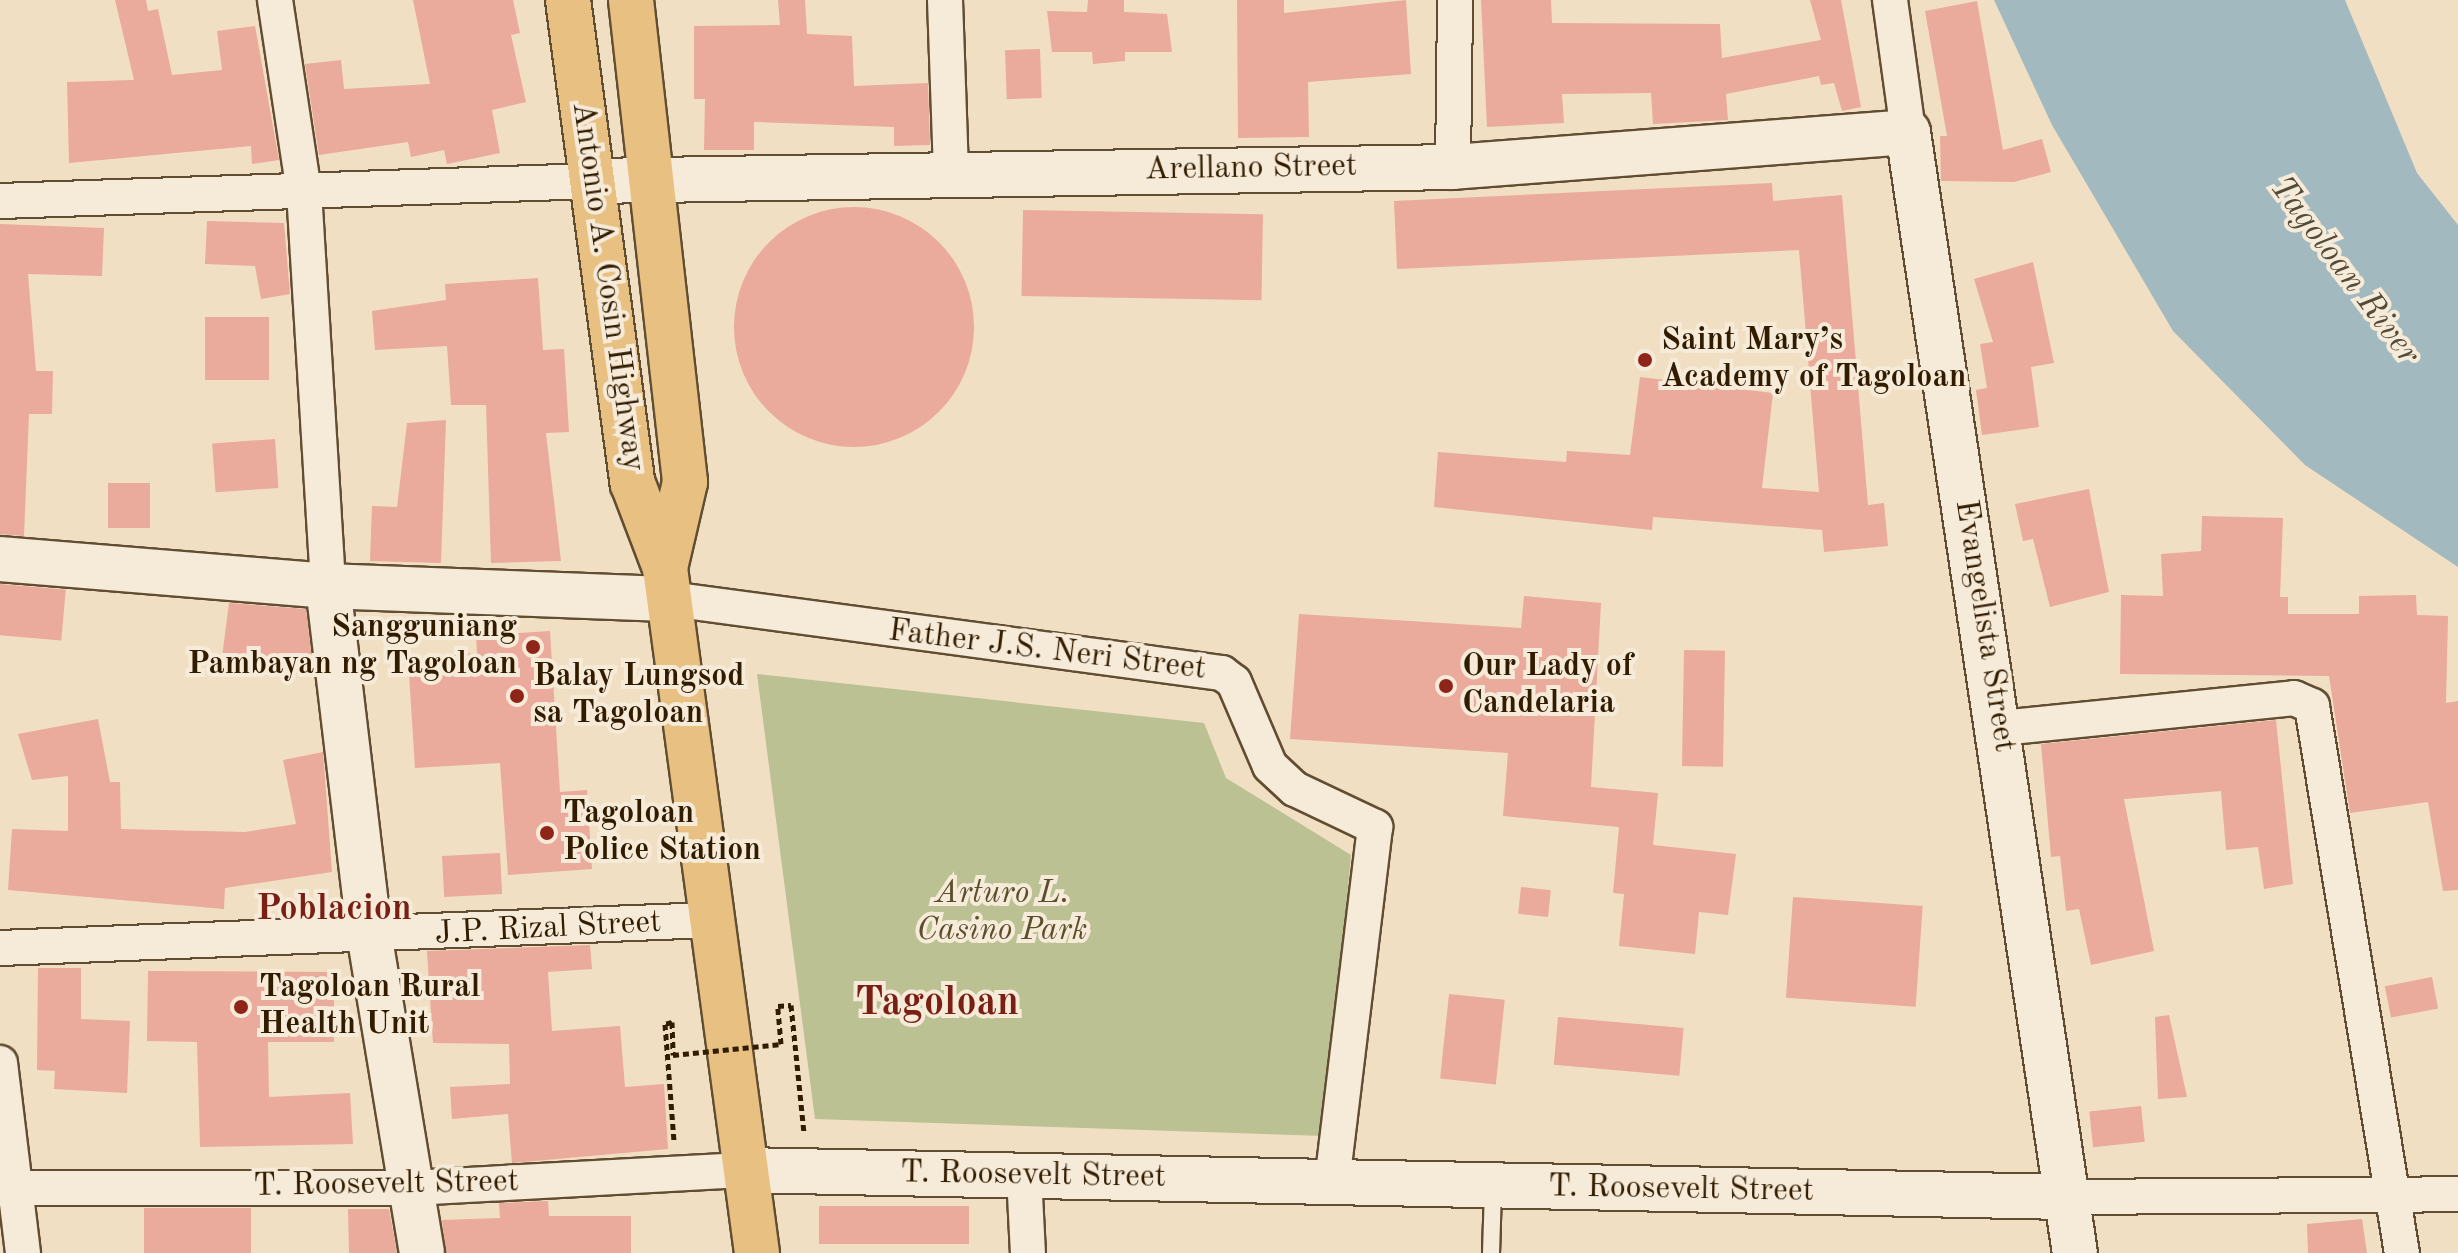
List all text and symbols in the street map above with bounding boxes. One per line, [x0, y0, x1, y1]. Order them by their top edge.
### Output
street label: Antonio A. Cosin Highway [562, 100, 652, 474]
street label: Arellano Street [1145, 148, 1357, 190]
water label: Tagoloan River [2260, 169, 2428, 373]
place label: Saint Mary’s Academy of Tagoloan [1661, 323, 1967, 398]
marker: Saint Mary’s Academy of Tagoloan [1636, 351, 1654, 369]
street label: Evangelista Street [1945, 497, 2023, 755]
place label: Sangguniang Pambayan ng Tagoloan [187, 610, 517, 685]
street label: Father J.S. Neri Street [886, 612, 1208, 690]
marker: Sangguniang Pambayan ng Tagoloan [524, 638, 542, 656]
place label: Our Lady of Candelaria [1462, 649, 1633, 724]
place label: Balay Lungsod sa Tagoloan [533, 659, 745, 734]
marker: Our Lady of Candelaria [1437, 677, 1455, 695]
marker: Balay Lungsod sa Tagoloan [508, 687, 526, 705]
place label: Tagoloan Police Station [563, 796, 761, 871]
marker: Tagoloan Police Station [538, 824, 556, 842]
park label: Arturo L. Casino Park [917, 876, 1087, 951]
district label: Poblacion [256, 889, 412, 933]
street label: J.P. Rizal Street [434, 904, 662, 954]
place label: Tagoloan Rural Health Unit [259, 970, 480, 1045]
district label: Tagoloan [855, 980, 1019, 1028]
marker: Tagoloan Rural Health Unit [230, 996, 252, 1018]
street label: T. Roosevelt Street [900, 1154, 1166, 1198]
street label: T. Roosevelt Street [253, 1163, 519, 1207]
street label: T. Roosevelt Street [1548, 1168, 1814, 1212]

